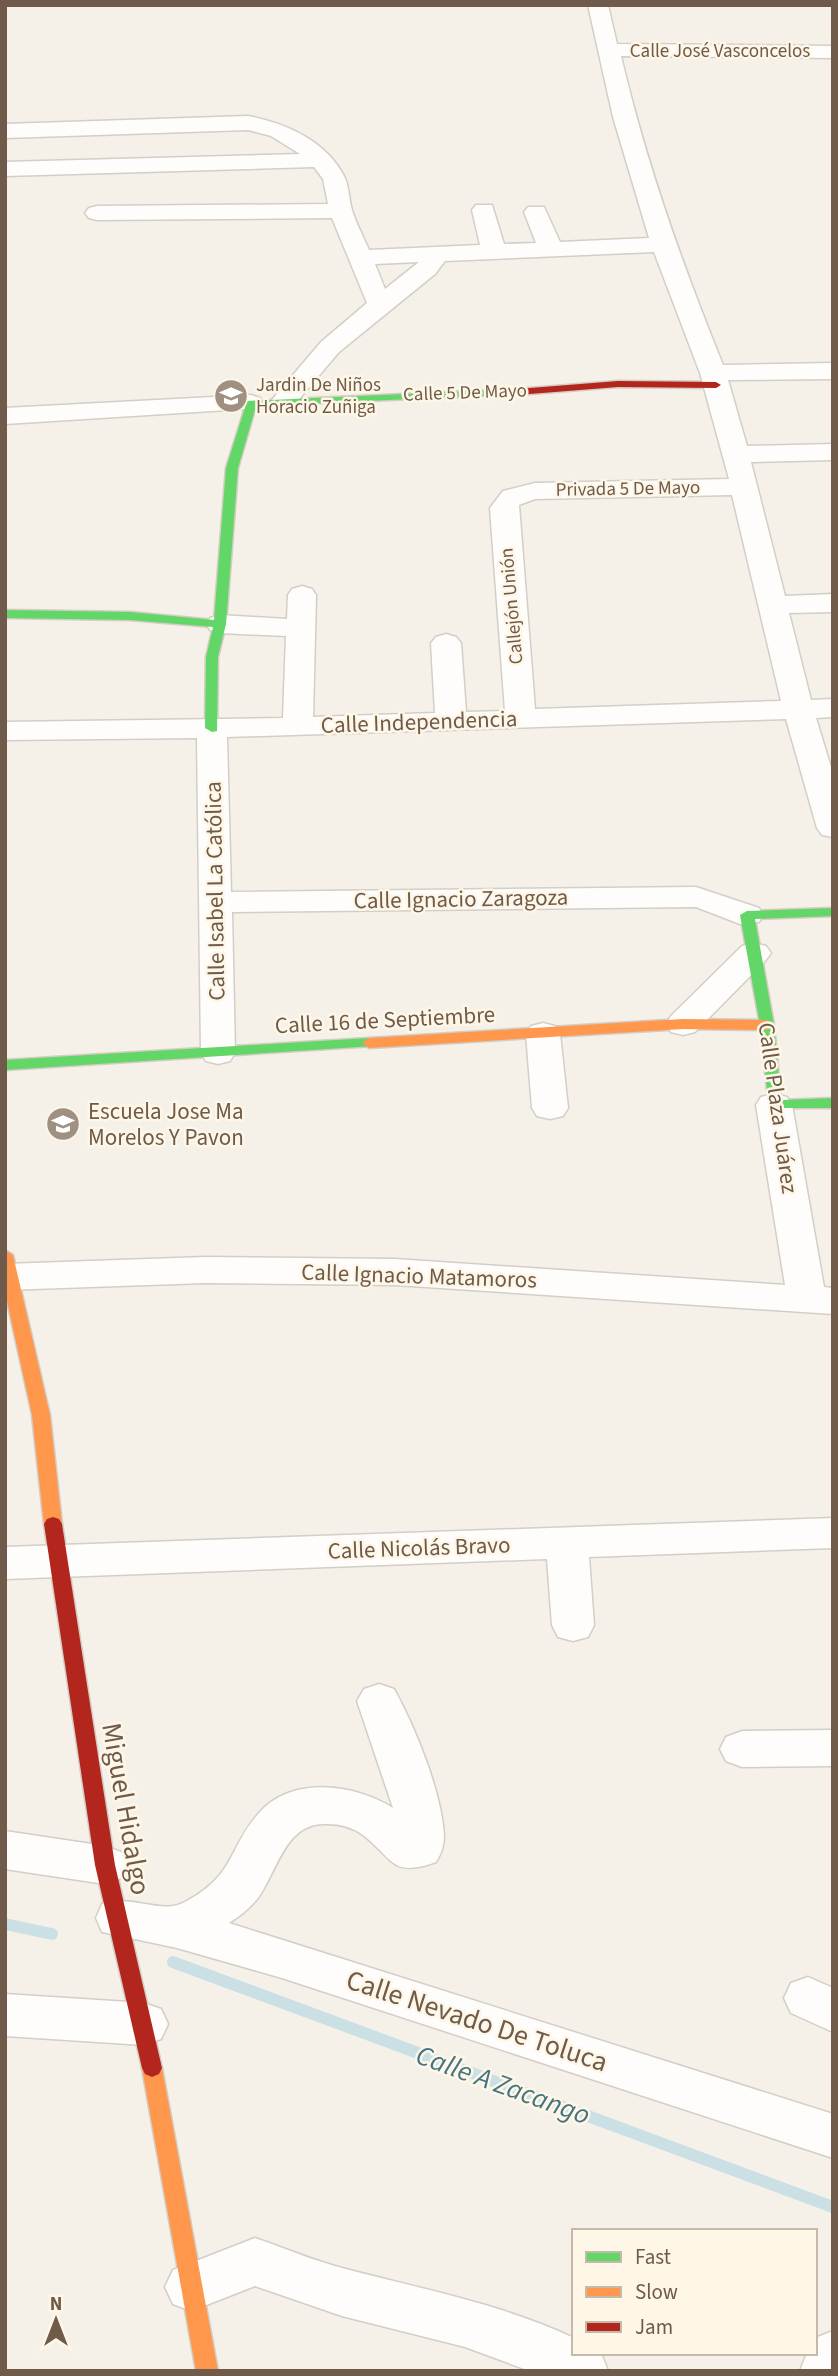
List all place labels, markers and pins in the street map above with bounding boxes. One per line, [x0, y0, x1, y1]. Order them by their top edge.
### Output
place label: Jardin De Niños Horacio Zuñiga [256, 372, 381, 421]
school or university icon: Jardin De Niños Horacio Zuñiga [212, 377, 250, 415]
place label: Escuela Jose Ma Morelos Y Pavon [88, 1095, 244, 1154]
school or university icon: Escuela Jose Ma Morelos Y Pavon [44, 1105, 82, 1143]

